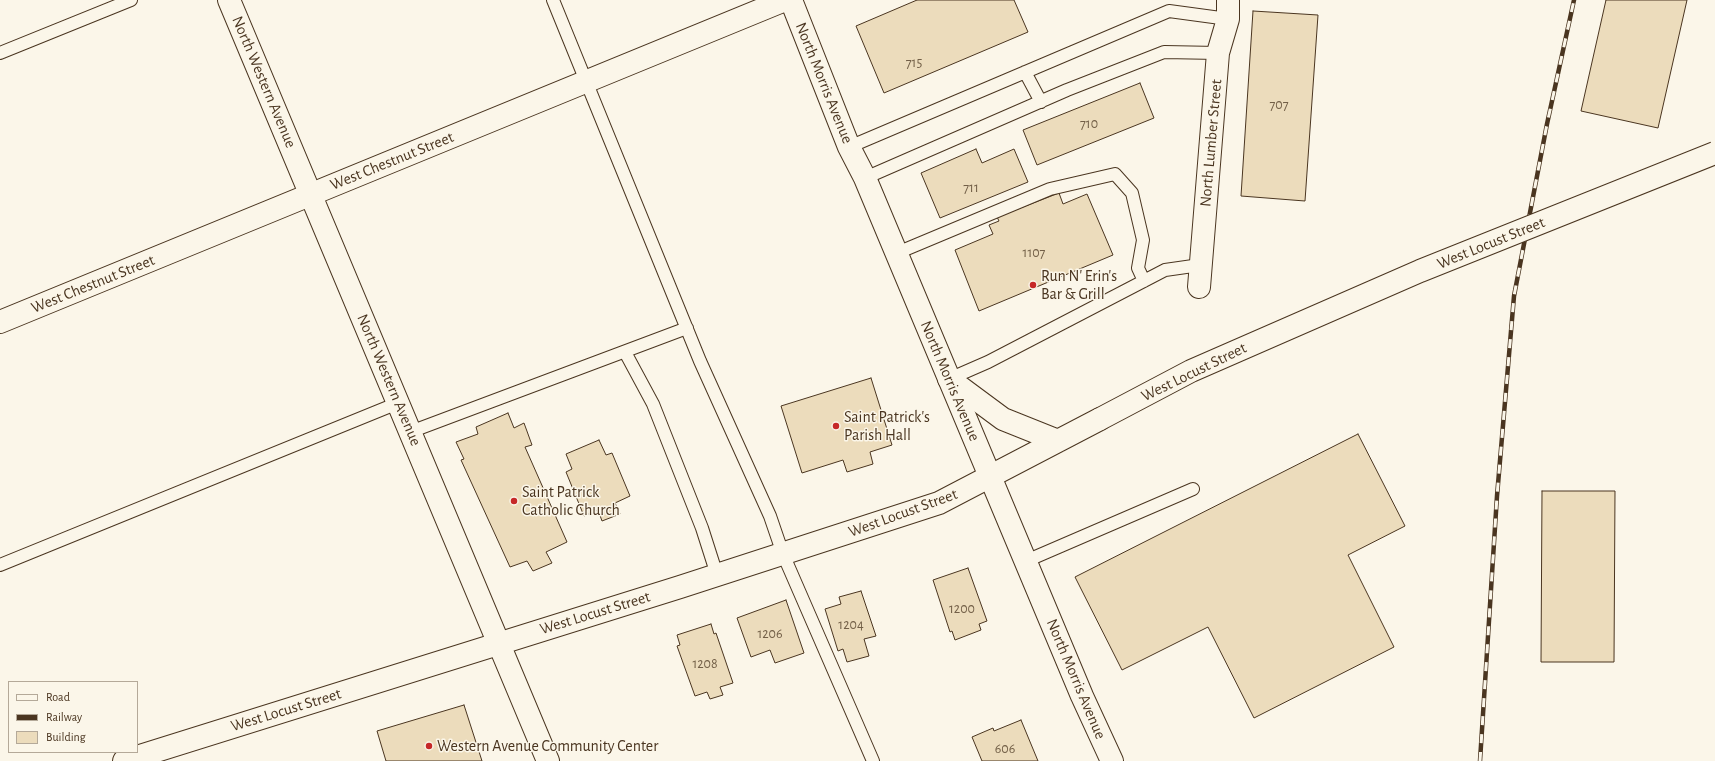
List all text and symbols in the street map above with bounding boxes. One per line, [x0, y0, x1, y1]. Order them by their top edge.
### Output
street label: North Western Avenue [228, 13, 300, 151]
street label: North Morris Avenue [791, 20, 857, 146]
house number: 715 [906, 55, 922, 71]
street label: North Lumber Street [1196, 78, 1226, 208]
house number: 707 [1269, 97, 1289, 113]
house number: 710 [1080, 116, 1098, 132]
street label: West Chestnut Street [327, 127, 457, 195]
house number: 711 [963, 180, 979, 196]
street label: West Locust Street [1434, 213, 1548, 273]
house number: 1107 [1023, 245, 1045, 261]
street label: West Chestnut Street [28, 250, 158, 318]
place label: Run N' Erin's Bar & Grill [1041, 266, 1117, 304]
marker: Run N' Erin's Bar & Grill [1028, 280, 1038, 290]
street label: North Western Avenue [353, 311, 425, 449]
street label: North Morris Avenue [916, 318, 984, 444]
street label: West Locust Street [1138, 338, 1250, 406]
place label: Saint Patrick's Parish Hall [844, 407, 930, 445]
marker: Saint Patrick's Parish Hall [831, 421, 841, 431]
place label: Saint Patrick Catholic Church [522, 482, 620, 520]
street label: West Locust Street [846, 484, 960, 542]
marker: Saint Patrick Catholic Church [509, 496, 519, 506]
street label: West Locust Street [537, 587, 653, 639]
house number: 1200 [949, 601, 975, 617]
street label: North Morris Avenue [1042, 616, 1110, 742]
house number: 1204 [838, 617, 864, 633]
house number: 1206 [757, 626, 783, 642]
house number: 1208 [692, 656, 718, 672]
legend [8, 681, 138, 753]
street label: West Locust Street [228, 684, 344, 736]
text: Road [46, 691, 70, 703]
text: Railway [46, 711, 82, 723]
text: Building [46, 731, 86, 743]
place label: Western Avenue Community Center [437, 736, 658, 756]
marker: Western Avenue Community Center [424, 741, 434, 751]
house number: 606 [995, 741, 1015, 757]

